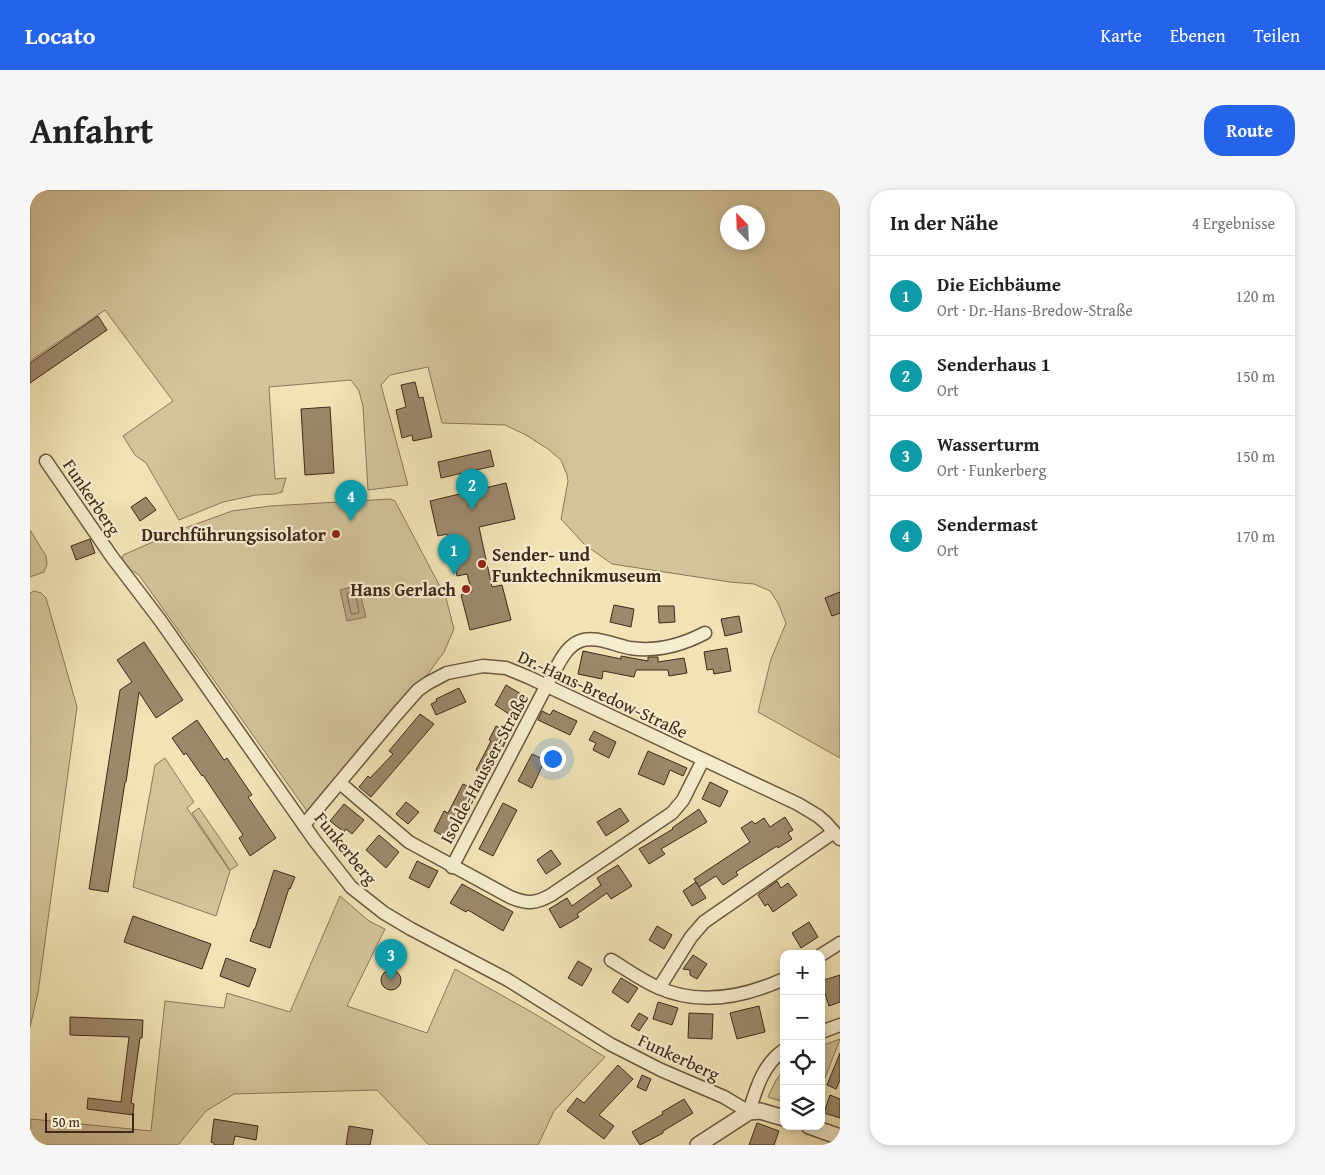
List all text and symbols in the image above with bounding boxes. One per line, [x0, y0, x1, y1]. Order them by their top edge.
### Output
text: Locato [25, 18, 96, 53]
text: Karte [1101, 22, 1142, 49]
text: Ebenen [1170, 22, 1226, 49]
text: Teilen [1254, 22, 1300, 49]
text: Anfahrt [30, 105, 153, 156]
button: Route [1204, 105, 1295, 156]
north arrow [720, 205, 765, 250]
text: In der Nähe [890, 207, 998, 238]
text: 4 Ergebnisse [1192, 211, 1275, 235]
text: Die Eichbäume [937, 270, 1061, 298]
text: 1 [902, 284, 910, 308]
text: 120 m [1235, 284, 1275, 308]
text: Ort · Dr.-Hans-Bredow-Straße [937, 298, 1133, 322]
text: Senderhaus 1 [937, 350, 1051, 378]
text: 2 [902, 364, 910, 388]
text: 150 m [1235, 364, 1275, 388]
text: Ort [937, 378, 959, 402]
text: Wasserturm [937, 430, 1040, 458]
text: 3 [902, 444, 910, 468]
text: 150 m [1235, 444, 1275, 468]
street label: Funkerberg [56, 453, 128, 541]
text: Ort · Funkerberg [937, 458, 1046, 482]
pin: 2 [456, 469, 488, 510]
pin: 4 [335, 480, 367, 521]
text: Sendermast [937, 510, 1038, 538]
place label: Durchführungsisolator [141, 521, 327, 548]
text: 4 [902, 524, 910, 548]
text: 170 m [1235, 524, 1275, 548]
marker: Durchführungsisolator [330, 528, 342, 540]
pin: 1 [438, 534, 470, 575]
text: Ort [937, 538, 959, 562]
place label: Sender- und Funktechnikmuseum [492, 541, 662, 589]
marker: Sender- und Funktechnikmuseum [476, 558, 488, 570]
place label: Hans Gerlach [350, 576, 456, 603]
marker: Hans Gerlach [460, 583, 472, 595]
street label: Dr.-Hans-Bredow-Straße [514, 643, 692, 745]
street label: Isolde-Hausser-Straße [433, 688, 535, 848]
your location [540, 746, 566, 772]
street label: Funkerberg [308, 806, 384, 890]
pin: 3 [375, 939, 407, 980]
map controls [780, 950, 825, 1130]
button: + [780, 950, 825, 995]
button: − [780, 995, 825, 1040]
street label: Funkerberg [634, 1026, 724, 1088]
button: locate [780, 1040, 825, 1085]
button: layers [780, 1085, 825, 1130]
scale bar [45, 1110, 134, 1133]
text: 50 m [52, 1112, 80, 1132]

